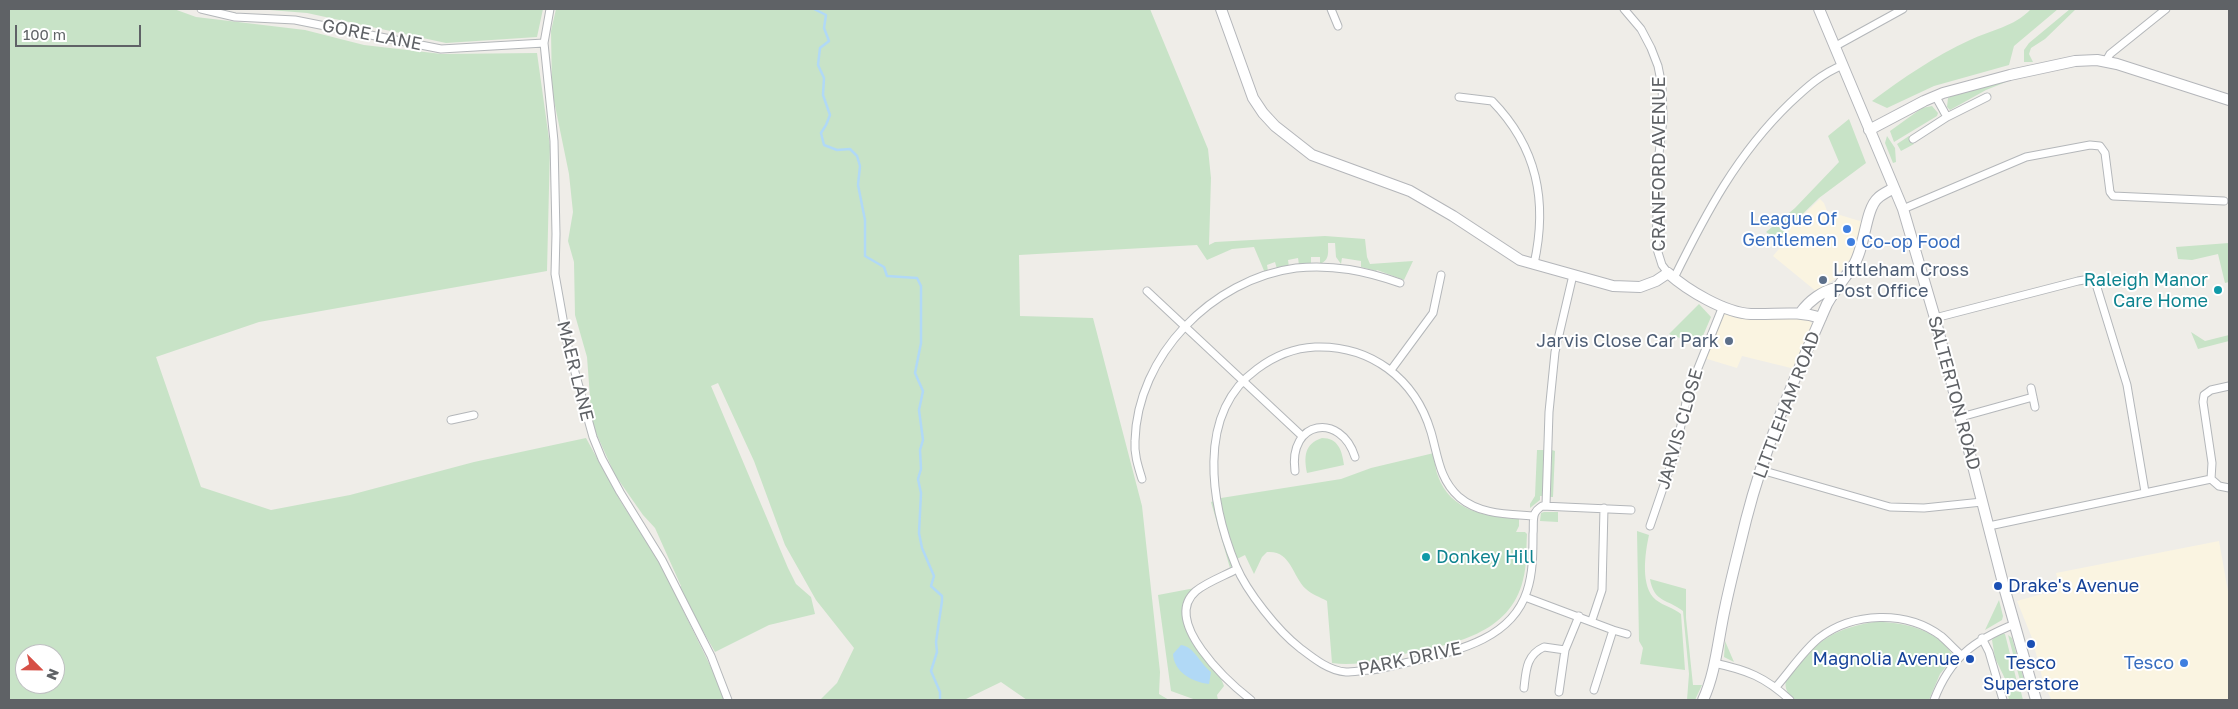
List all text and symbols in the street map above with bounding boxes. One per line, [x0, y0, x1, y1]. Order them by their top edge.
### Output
scale bar [18, 15, 144, 47]
street label: GORE LANE [320, 15, 424, 55]
text: 100 m [23, 25, 66, 43]
street label: CRANFORD AVENUE [1648, 77, 1670, 251]
place label: League Of Gentlemen [1742, 208, 1837, 250]
marker: League Of Gentlemen [1841, 223, 1853, 235]
place label: Co-op Food [1861, 231, 1960, 253]
marker: Co-op Food [1845, 236, 1857, 248]
place label: Littleham Cross Post Office [1833, 259, 1969, 302]
place label: Raleigh Manor Care Home [2084, 269, 2208, 312]
marker: Littleham Cross Post Office [1817, 274, 1829, 286]
marker: Raleigh Manor Care Home [2212, 284, 2224, 296]
street label: SALTERTON ROAD [1923, 314, 1985, 472]
street label: MAER LANE [552, 319, 598, 423]
street label: LITTLEHAM ROAD [1749, 328, 1825, 482]
place label: Jarvis Close Car Park [1536, 330, 1719, 352]
marker: Jarvis Close Car Park [1723, 335, 1735, 347]
street label: JARVIS CLOSE [1652, 366, 1708, 492]
place label: Donkey Hill [1436, 546, 1535, 568]
marker: Donkey Hill [1420, 551, 1432, 563]
place label: Drake's Avenue [2008, 575, 2139, 597]
marker: Drake's Avenue [1992, 580, 2004, 592]
street label: PARK DRIVE [1356, 638, 1464, 680]
marker: Tesco Superstore [2025, 638, 2037, 650]
north arrow [15, 644, 65, 694]
place label: Magnolia Avenue [1813, 648, 1960, 670]
place label: Tesco Superstore [1983, 652, 2079, 694]
place label: Tesco [2124, 652, 2174, 674]
marker: Magnolia Avenue [1964, 653, 1976, 665]
marker: Tesco [2178, 657, 2190, 669]
text: N [43, 666, 63, 683]

